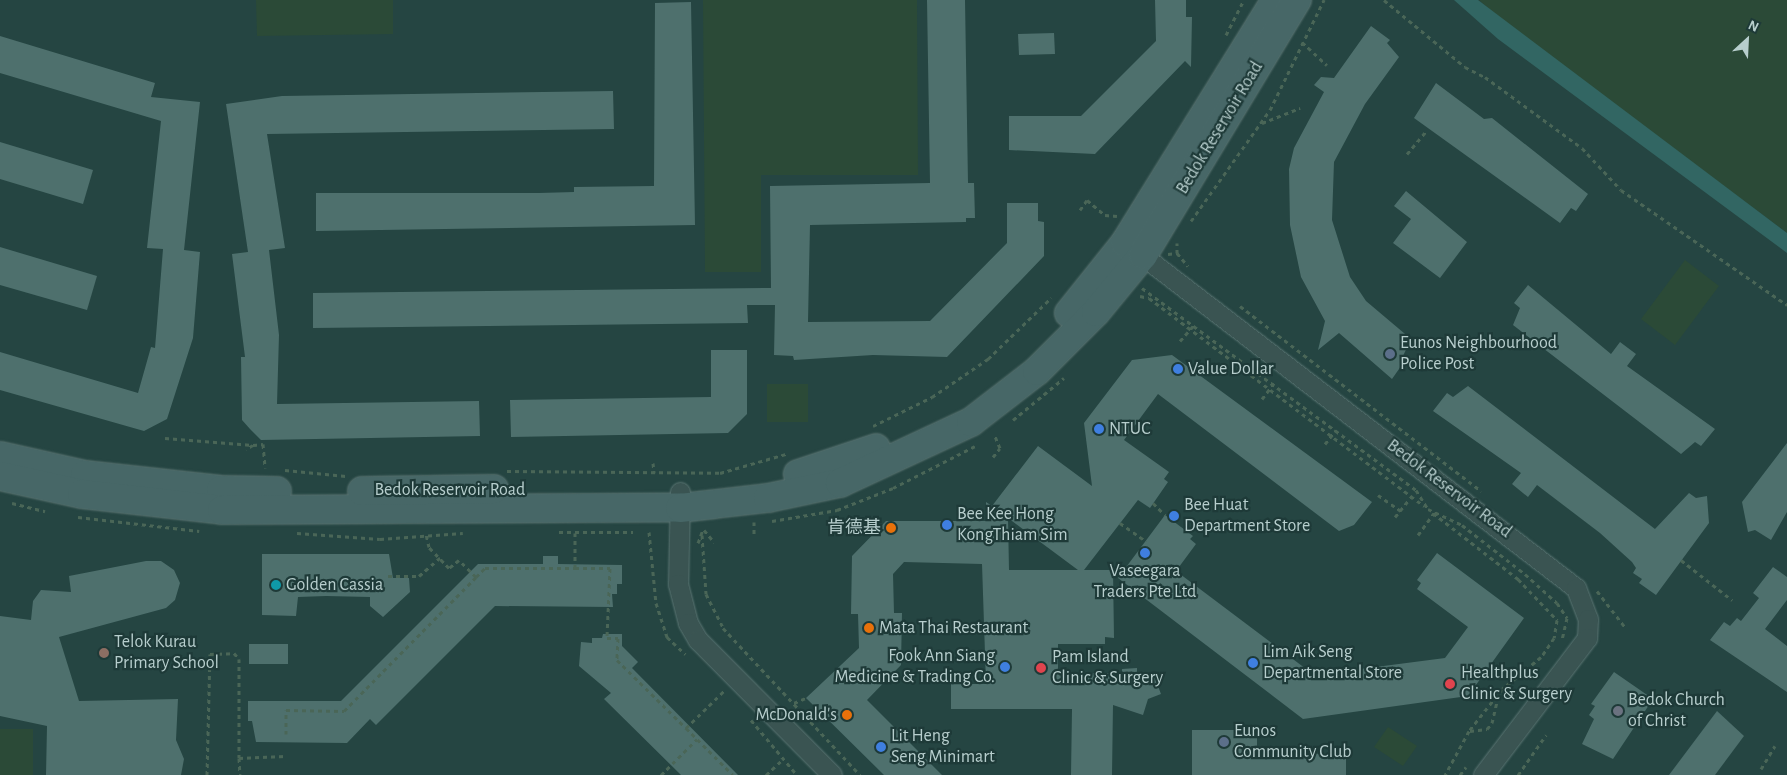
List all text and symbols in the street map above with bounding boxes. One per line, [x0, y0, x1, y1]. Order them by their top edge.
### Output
north arrow [1722, 15, 1772, 65]
text: N [1746, 18, 1761, 35]
street label: Bedok Reservoir Road [1172, 58, 1268, 198]
place label: Eunos Neighbourhood Police Post [1400, 333, 1557, 376]
marker: Eunos Neighbourhood Police Post [1384, 348, 1396, 360]
place label: Value Dollar [1188, 358, 1274, 380]
marker: Value Dollar [1172, 363, 1184, 375]
place label: NTUC [1109, 418, 1150, 440]
marker: NTUC [1093, 423, 1105, 435]
street label: Bedok Reservoir Road [1382, 435, 1516, 543]
street label: Bedok Reservoir Road [375, 479, 525, 501]
place label: Bee Huat Department Store [1184, 495, 1310, 538]
place label: Bee Kee Hong KongThiam Sim [957, 504, 1068, 546]
marker: Bee Huat Department Store [1168, 510, 1180, 522]
place label: 肯德基 [827, 517, 881, 539]
marker: Bee Kee Hong KongThiam Sim [941, 519, 953, 531]
marker: 肯德基 [885, 522, 897, 534]
marker: Vaseegara Traders Pte Ltd [1139, 547, 1151, 559]
place label: Vaseegara Traders Pte Ltd [1094, 561, 1196, 604]
place label: Golden Cassia [286, 574, 383, 596]
marker: Golden Cassia [270, 579, 282, 591]
place label: Mata Thai Restaurant [879, 617, 1028, 639]
marker: Mata Thai Restaurant [863, 622, 875, 634]
place label: Telok Kurau Primary School [114, 632, 219, 674]
place label: Lim Aik Seng Departmental Store [1263, 642, 1402, 684]
place label: Fook Ann Siang Medicine & Trading Co. [834, 646, 995, 689]
marker: Telok Kurau Primary School [98, 647, 110, 659]
place label: Pam Island Clinic & Surgery [1052, 647, 1163, 690]
marker: Lim Aik Seng Departmental Store [1247, 657, 1259, 669]
marker: Fook Ann Siang Medicine & Trading Co. [999, 661, 1011, 673]
marker: Pam Island Clinic & Surgery [1034, 661, 1048, 675]
place label: Healthplus Clinic & Surgery [1461, 663, 1572, 706]
marker: Healthplus Clinic & Surgery [1443, 677, 1457, 691]
place label: Bedok Church of Christ [1628, 690, 1725, 732]
place label: McDonald's [755, 704, 837, 726]
marker: Bedok Church of Christ [1612, 705, 1624, 717]
marker: McDonald's [841, 709, 853, 721]
place label: Eunos Community Club [1234, 721, 1352, 764]
place label: Lit Heng Seng Minimart [891, 726, 995, 769]
marker: Eunos Community Club [1218, 736, 1230, 748]
marker: Lit Heng Seng Minimart [875, 741, 887, 753]

